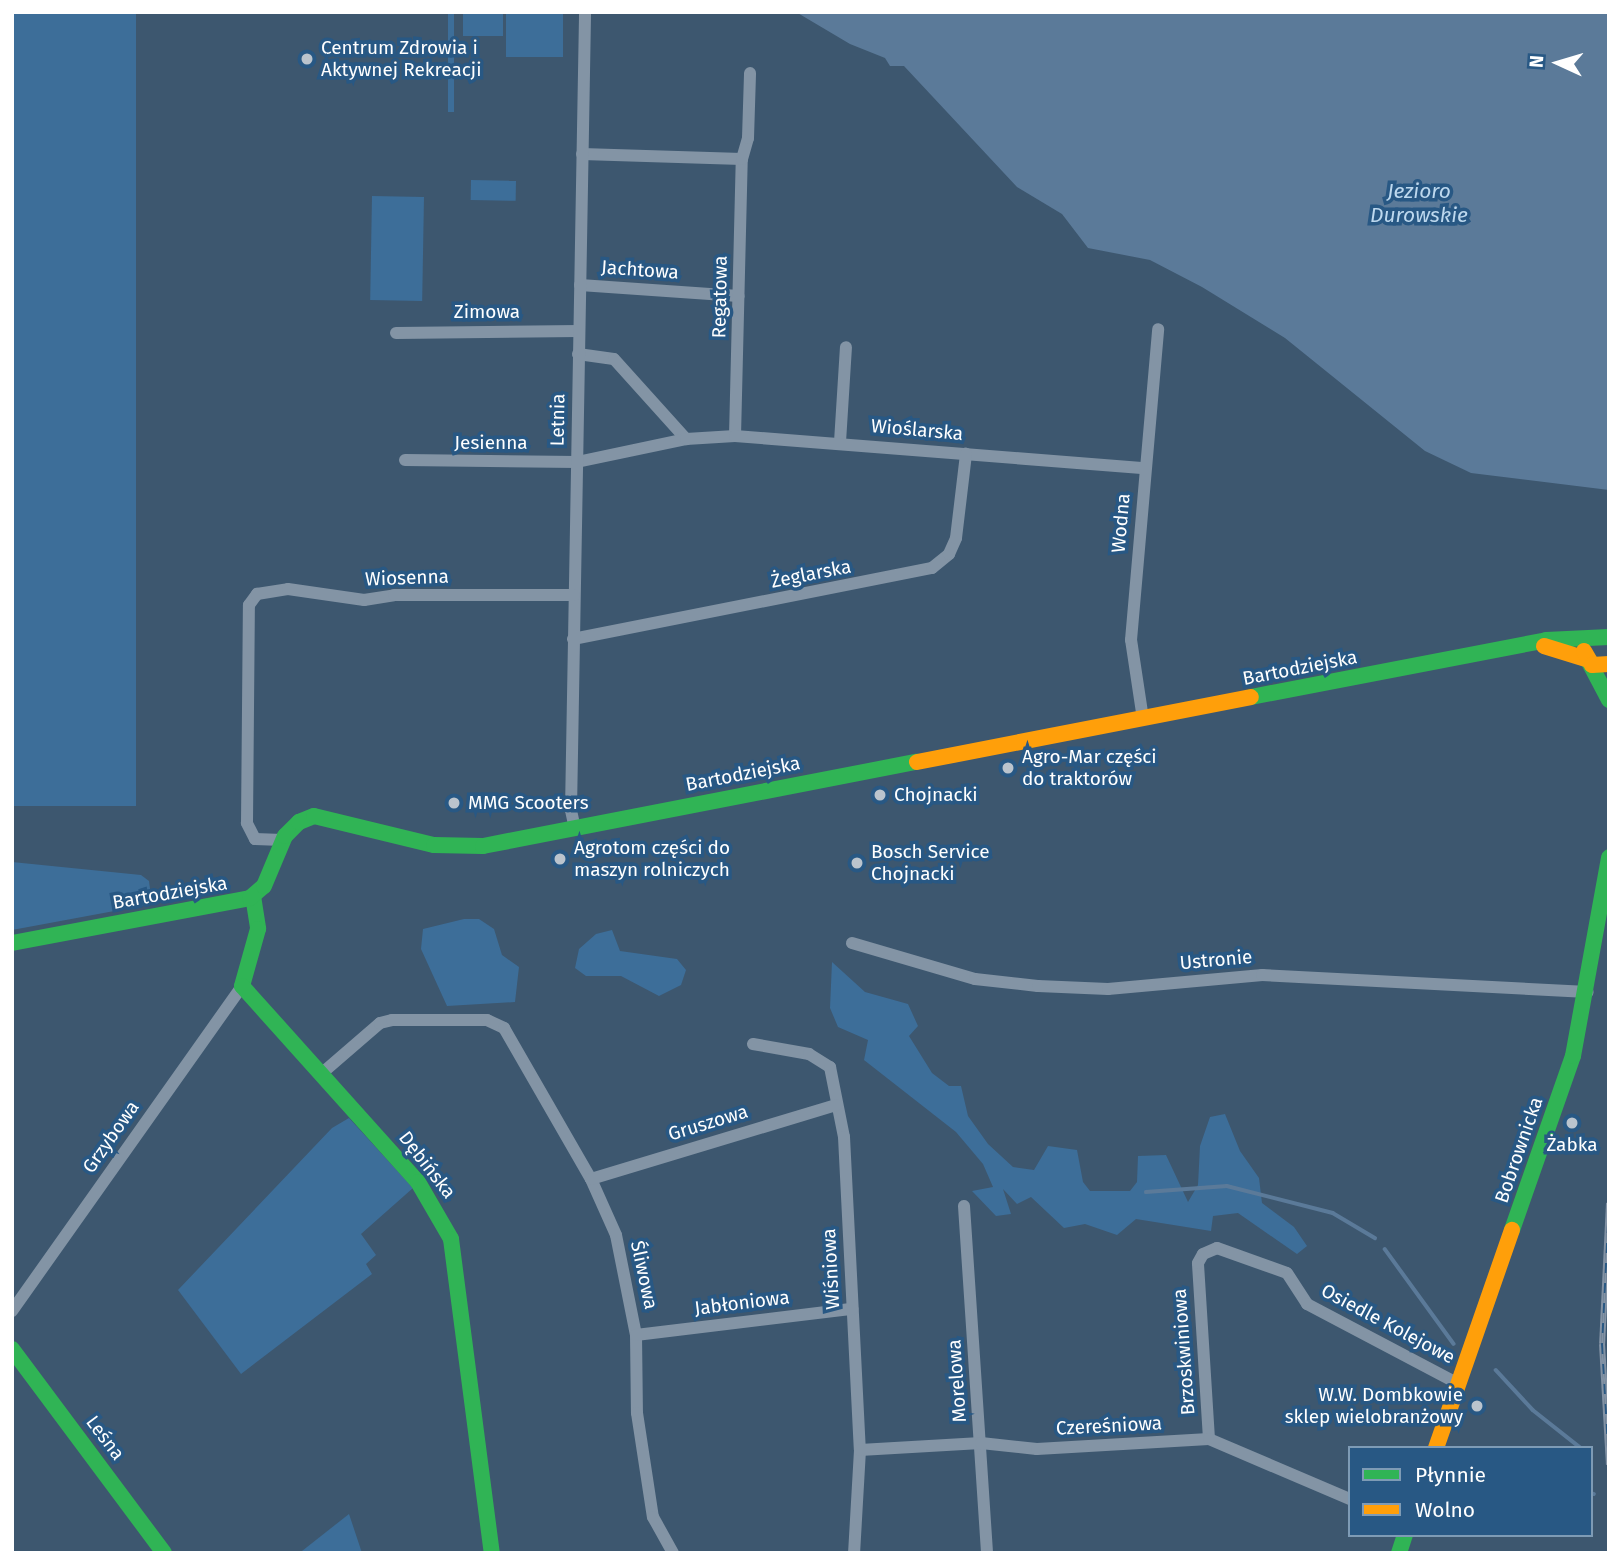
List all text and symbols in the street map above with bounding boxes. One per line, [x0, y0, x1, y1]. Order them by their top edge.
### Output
north arrow [1523, 28, 1593, 98]
place label: Centrum Zdrowia i Aktywnej Rekreacji [321, 37, 482, 81]
marker: Centrum Zdrowia i Aktywnej Rekreacji [299, 51, 315, 67]
text: N [1525, 54, 1548, 69]
water label: Jezioro Durowskie [1370, 178, 1468, 228]
street label: Regatowa [708, 255, 732, 339]
street label: Jachtowa [600, 256, 680, 284]
street label: Zimowa [454, 301, 520, 323]
street label: Letnia [546, 393, 570, 447]
street label: Wioślarska [870, 415, 964, 445]
street label: Jesienna [454, 432, 528, 454]
street label: Wodna [1107, 492, 1135, 554]
street label: Żeglarska [769, 555, 853, 593]
street label: Wiosenna [365, 565, 449, 591]
street label: Bartodziejska [1241, 646, 1359, 690]
place label: Agro-Mar części do traktorów [1022, 746, 1157, 790]
street label: Bartodziejska [684, 752, 802, 796]
marker: Agro-Mar części do traktorów [1000, 760, 1016, 776]
place label: Chojnacki [894, 784, 978, 806]
marker: Chojnacki [872, 787, 888, 803]
place label: MMG Scooters [468, 792, 588, 814]
marker: MMG Scooters [446, 795, 462, 811]
place label: Agrotom części do maszyn rolniczych [574, 837, 730, 881]
place label: Bosch Service Chojnacki [871, 841, 990, 885]
marker: Agrotom części do maszyn rolniczych [552, 851, 568, 867]
marker: Bosch Service Chojnacki [849, 855, 865, 871]
street label: Bartodziejska [111, 872, 229, 914]
street label: Ustronie [1179, 945, 1253, 975]
street label: Bobrownicka [1490, 1094, 1548, 1206]
street label: Grzybowa [78, 1097, 144, 1177]
street label: Gruszowa [665, 1100, 751, 1146]
marker: Żabka [1564, 1115, 1580, 1131]
street label: Dębińska [394, 1127, 460, 1203]
place label: Żabka [1546, 1134, 1598, 1156]
street label: Wiśniowa [817, 1228, 845, 1310]
street label: Śliwowa [626, 1239, 662, 1311]
street label: Osiedle Kolejowe [1317, 1279, 1459, 1369]
street label: Jabłoniowa [693, 1286, 791, 1320]
street label: Brzoskwiniowa [1168, 1288, 1200, 1416]
street label: Morelowa [943, 1339, 971, 1423]
place label: W.W. Dombkowie sklep wielobranżowy [1285, 1384, 1463, 1428]
marker: W.W. Dombkowie sklep wielobranżowy [1469, 1398, 1485, 1414]
street label: Leśna [81, 1411, 129, 1465]
street label: Czereśniowa [1055, 1412, 1163, 1440]
legend [1348, 1446, 1593, 1537]
text: Płynnie [1415, 1462, 1486, 1488]
text: Wolno [1415, 1497, 1475, 1523]

